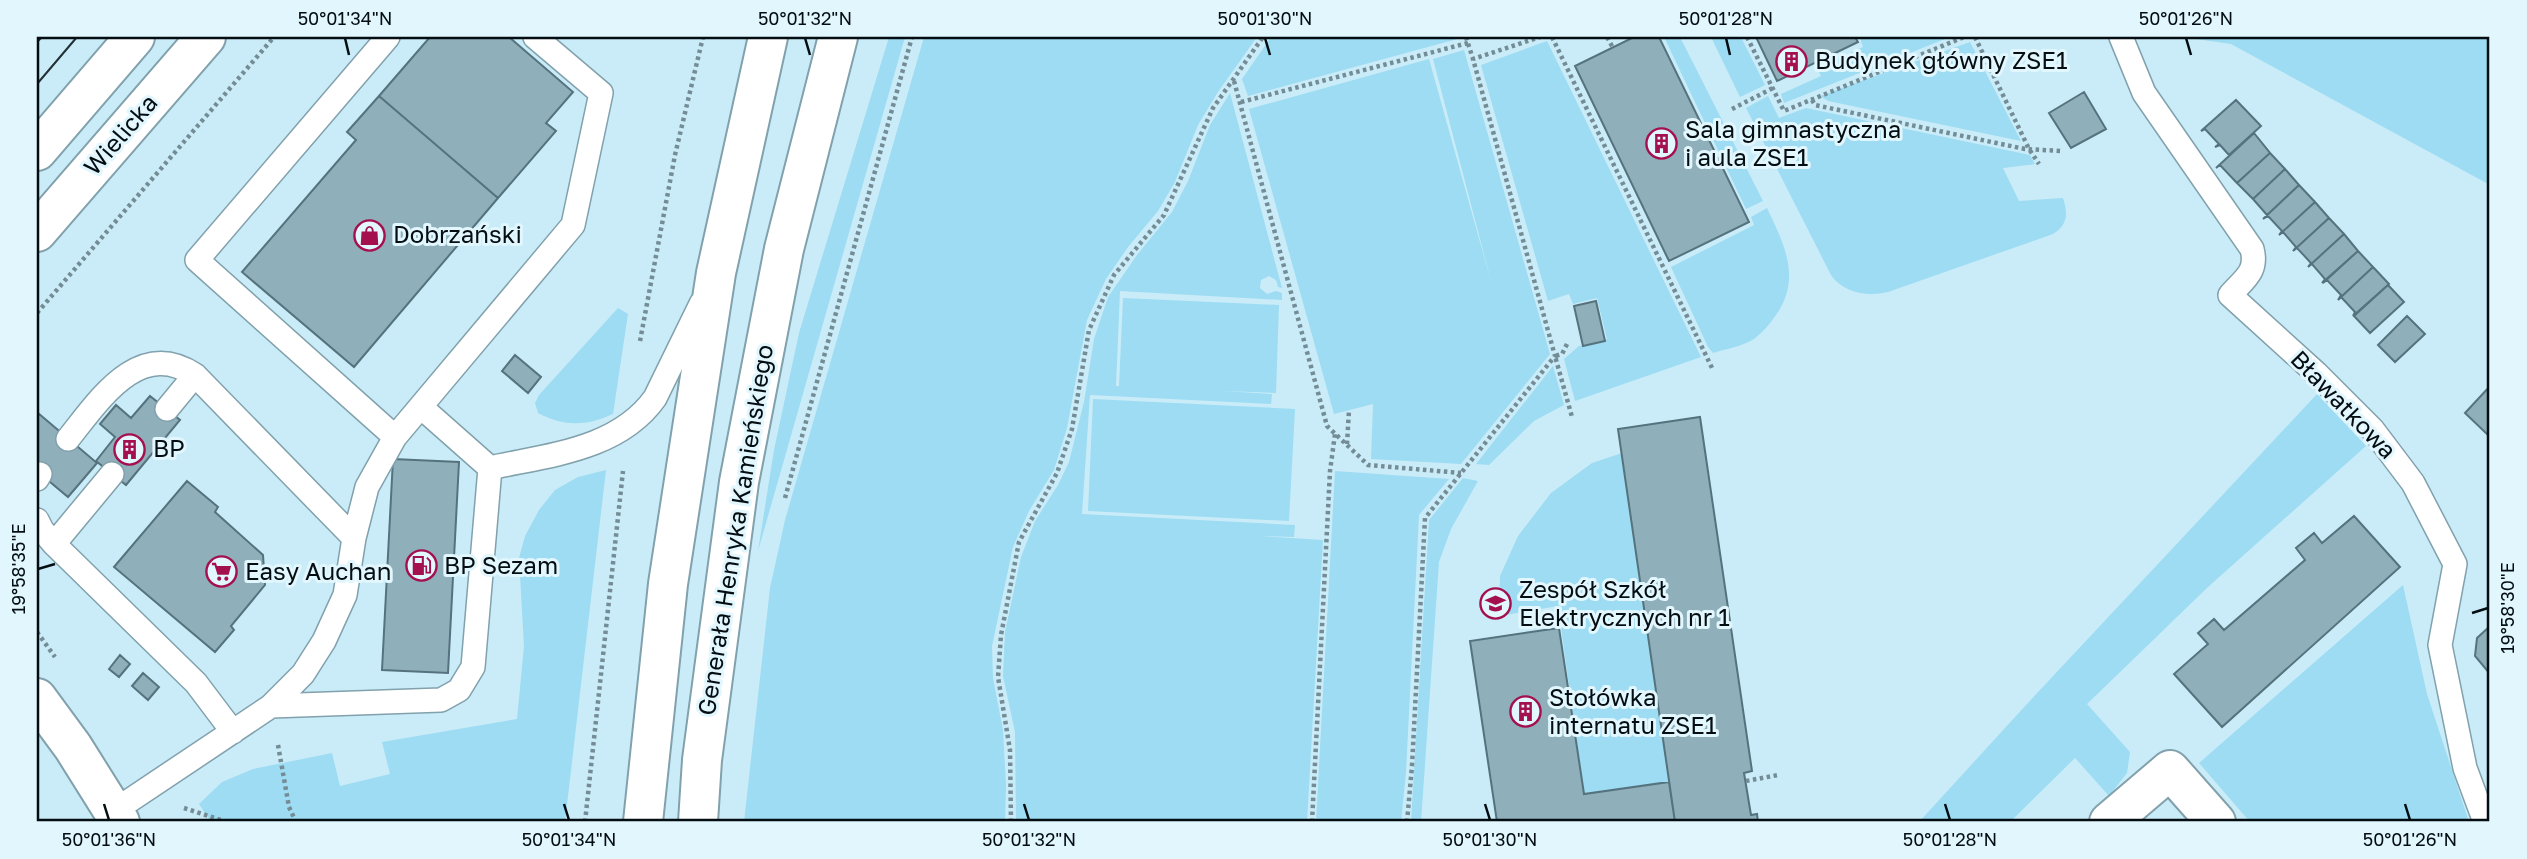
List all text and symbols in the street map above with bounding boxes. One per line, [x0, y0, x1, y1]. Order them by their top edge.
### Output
text: 50°01'34"N [298, 7, 392, 29]
text: 50°01'32"N [758, 7, 852, 29]
text: 50°01'30"N [1218, 7, 1312, 29]
text: 50°01'28"N [1679, 7, 1773, 29]
text: 50°01'26"N [2139, 7, 2233, 29]
building icon: Budynek główny ZSE1 [1775, 44, 1809, 78]
place label: Budynek główny ZSE1 [1815, 45, 2068, 74]
street label: Wielicka [77, 88, 163, 180]
place label: Sala gimnastyczna i aula ZSE1 [1685, 114, 1901, 171]
building icon: Sala gimnastyczna i aula ZSE1 [1645, 127, 1679, 161]
shop icon: Dobrzański [353, 218, 387, 252]
place label: Dobrzański [393, 219, 522, 248]
street label: Generała Henryka Kamieńskiego [691, 342, 778, 717]
street label: Bławatkowa [2285, 344, 2403, 464]
building icon: BP [113, 432, 147, 466]
place label: BP [153, 433, 185, 462]
text: 19°58'35"E [7, 524, 29, 615]
fuel station icon: BP Sezam [404, 549, 438, 583]
place label: BP Sezam [444, 550, 558, 579]
supermarket icon: Easy Auchan [205, 555, 239, 589]
place label: Easy Auchan [245, 556, 391, 585]
text: 19°58'30"E [2496, 562, 2518, 654]
place label: Zespół Szkół Elektrycznych nr 1 [1519, 574, 1730, 631]
school or university icon: Zespół Szkół Elektrycznych nr 1 [1479, 587, 1513, 621]
place label: Stołówka internatu ZSE1 [1549, 682, 1717, 739]
building icon: Stołówka internatu ZSE1 [1509, 695, 1543, 729]
text: 50°01'36"N [62, 828, 156, 850]
text: 50°01'34"N [522, 828, 616, 850]
text: 50°01'32"N [982, 828, 1076, 850]
text: 50°01'30"N [1443, 828, 1537, 850]
text: 50°01'28"N [1903, 828, 1997, 850]
text: 50°01'26"N [2363, 828, 2457, 850]

